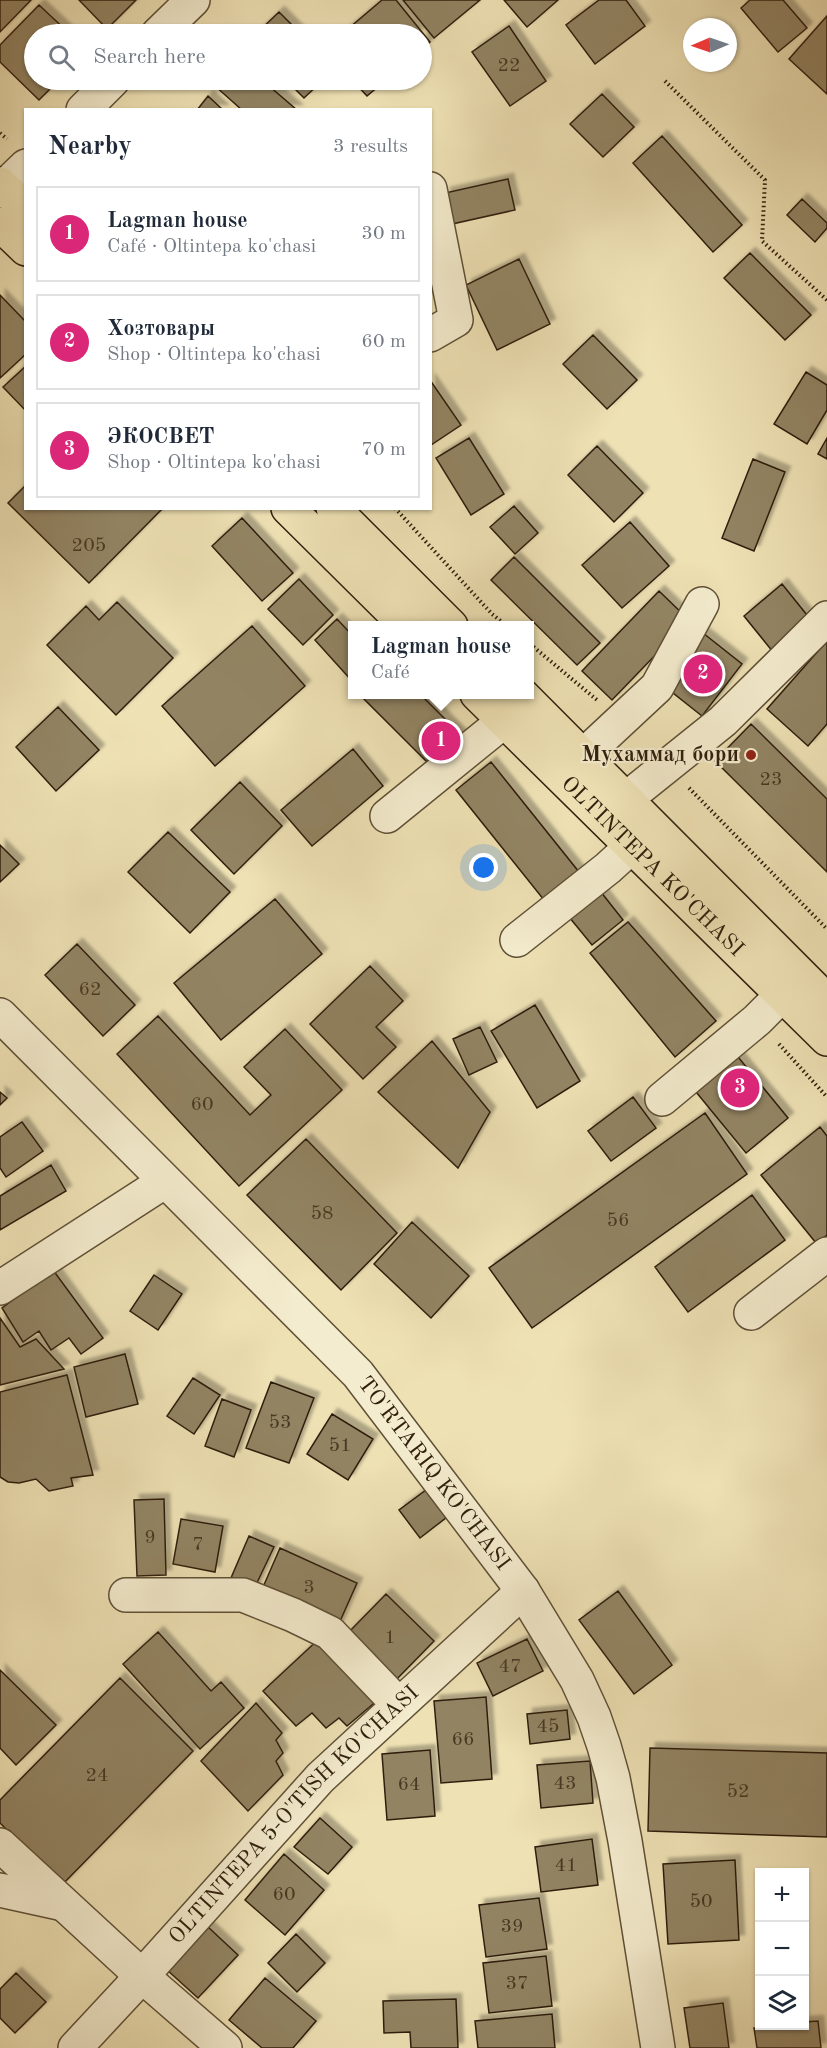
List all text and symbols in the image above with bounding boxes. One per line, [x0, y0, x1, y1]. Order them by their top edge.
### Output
north arrow [683, 18, 737, 72]
search box [24, 24, 432, 90]
icon: search [45, 41, 78, 74]
text: Search here [93, 46, 206, 68]
house number: 22 [497, 56, 521, 76]
text: Nearby [48, 134, 132, 160]
text: 3 results [333, 137, 408, 157]
text: Lagman house [107, 210, 248, 232]
text: 1 [64, 224, 75, 244]
text: 30 m [361, 224, 406, 244]
text: Café · Oltintepa ko'chasi [107, 237, 316, 257]
text: Хозтовары [107, 318, 215, 340]
text: 2 [64, 332, 75, 352]
text: 60 m [361, 332, 406, 352]
text: Shop · Oltintepa ko'chasi [107, 345, 321, 365]
text: ЭКОСВЕТ [107, 426, 215, 448]
text: 3 [64, 440, 75, 460]
text: 70 m [361, 440, 406, 460]
text: Shop · Oltintepa ko'chasi [107, 453, 321, 473]
house number: 205 [72, 536, 106, 556]
popup [348, 621, 534, 699]
text: Lagman house [371, 636, 511, 658]
pin: 2 [684, 652, 722, 696]
text: Café [371, 663, 410, 683]
pin: 1 [422, 718, 460, 764]
place label: Мухаммад бори [582, 744, 739, 766]
marker: Мухаммад бори [744, 748, 758, 762]
house number: 23 [759, 770, 783, 790]
street label: OLTINTEPA KO'CHASI [557, 772, 748, 961]
your location [469, 853, 498, 882]
house number: 62 [78, 980, 102, 1000]
pin: 3 [720, 1066, 760, 1110]
house number: 60 [190, 1095, 214, 1115]
house number: 58 [310, 1204, 334, 1224]
house number: 56 [606, 1211, 630, 1231]
street label: TO'RTARIQ KO'CHASI [353, 1373, 514, 1574]
house number: 53 [268, 1413, 292, 1433]
house number: 51 [328, 1436, 352, 1456]
house number: 9 [144, 1528, 156, 1548]
house number: 7 [192, 1535, 204, 1555]
house number: 3 [303, 1578, 315, 1598]
house number: 1 [384, 1628, 396, 1648]
house number: 47 [498, 1657, 522, 1677]
street label: OLTINTEPA 5-O'TISH KO'CHASI [165, 1682, 423, 1949]
house number: 45 [536, 1717, 560, 1737]
house number: 66 [451, 1730, 475, 1750]
house number: 24 [85, 1766, 109, 1786]
house number: 43 [553, 1774, 577, 1794]
house number: 64 [397, 1775, 421, 1795]
house number: 52 [726, 1782, 750, 1802]
house number: 41 [554, 1856, 578, 1876]
map controls [755, 1868, 809, 2030]
button: + [755, 1868, 809, 1922]
house number: 60 [272, 1885, 296, 1905]
house number: 50 [689, 1892, 713, 1912]
house number: 39 [500, 1917, 524, 1937]
button: − [755, 1922, 809, 1976]
house number: 37 [505, 1974, 529, 1994]
button: layers [755, 1976, 809, 2030]

